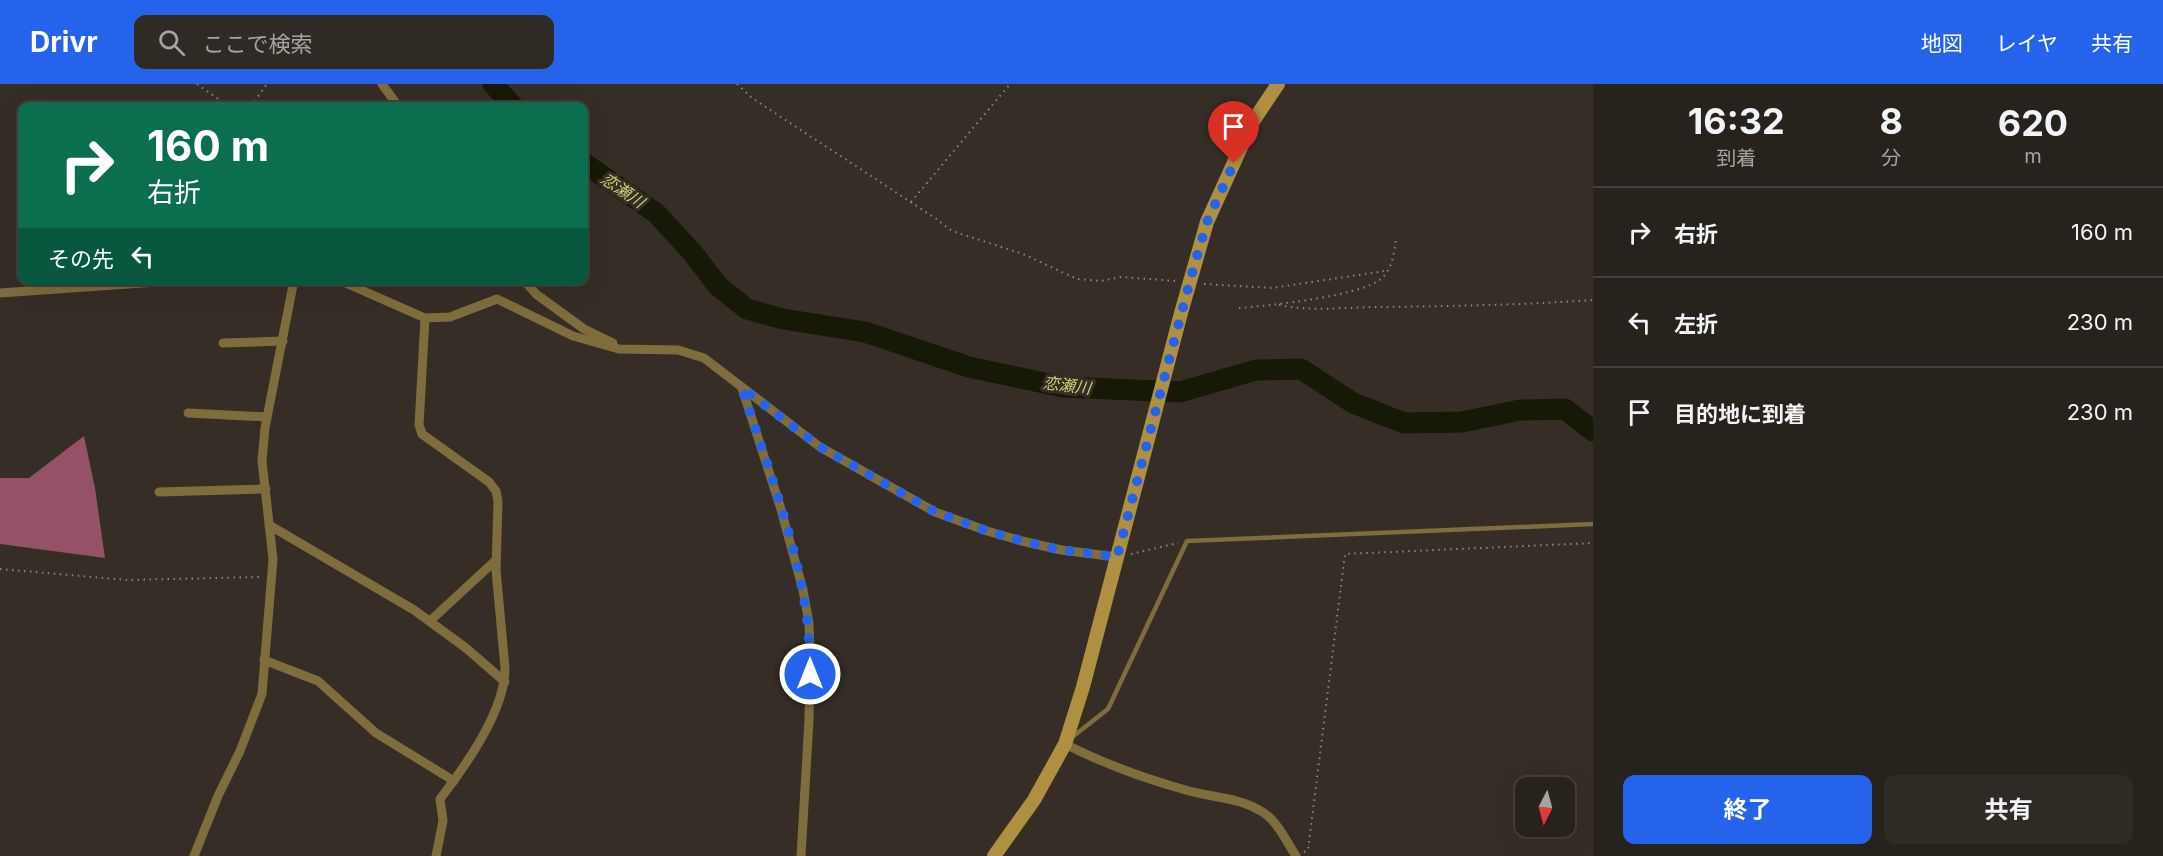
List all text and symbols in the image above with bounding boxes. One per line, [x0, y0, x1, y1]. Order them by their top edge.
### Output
search box [134, 15, 554, 69]
text: Drivr [30, 25, 98, 59]
icon: search [155, 26, 188, 59]
text: ここで検索 [203, 31, 313, 57]
text: 地図 [1921, 31, 1963, 56]
text: レイヤ [1996, 31, 2058, 56]
text: 共有 [2091, 31, 2133, 56]
text: 16:32 [1688, 99, 1785, 143]
text: 8 [1880, 99, 1903, 143]
pin [1208, 101, 1259, 163]
text: 620 [1998, 101, 2068, 145]
icon: arrive [1217, 110, 1250, 143]
text: 160 m [147, 120, 269, 171]
icon: right [48, 126, 126, 204]
text: m [2024, 144, 2042, 168]
text: 到着 [1716, 146, 1756, 170]
text: 分 [1881, 146, 1901, 170]
water label: 恋瀬川 [598, 168, 650, 213]
text: 右折 [147, 176, 201, 209]
icon: right [1623, 216, 1656, 249]
text: 160 m [2071, 219, 2133, 245]
text: 右折 [1674, 221, 1718, 247]
icon: left [126, 240, 159, 273]
text: その先 [48, 246, 114, 272]
icon: left [1623, 306, 1656, 339]
text: 230 m [2067, 309, 2133, 335]
text: 左折 [1674, 311, 1718, 337]
water label: 恋瀬川 [1042, 372, 1094, 398]
icon: arrive [1623, 396, 1656, 429]
text: 230 m [2067, 399, 2133, 425]
text: 目的地に到着 [1674, 401, 1806, 427]
position arrow [778, 642, 842, 706]
button: 終了 [1623, 775, 1872, 844]
button: 共有 [1884, 775, 2133, 844]
north arrow [1515, 777, 1575, 837]
map controls [1515, 777, 1575, 837]

